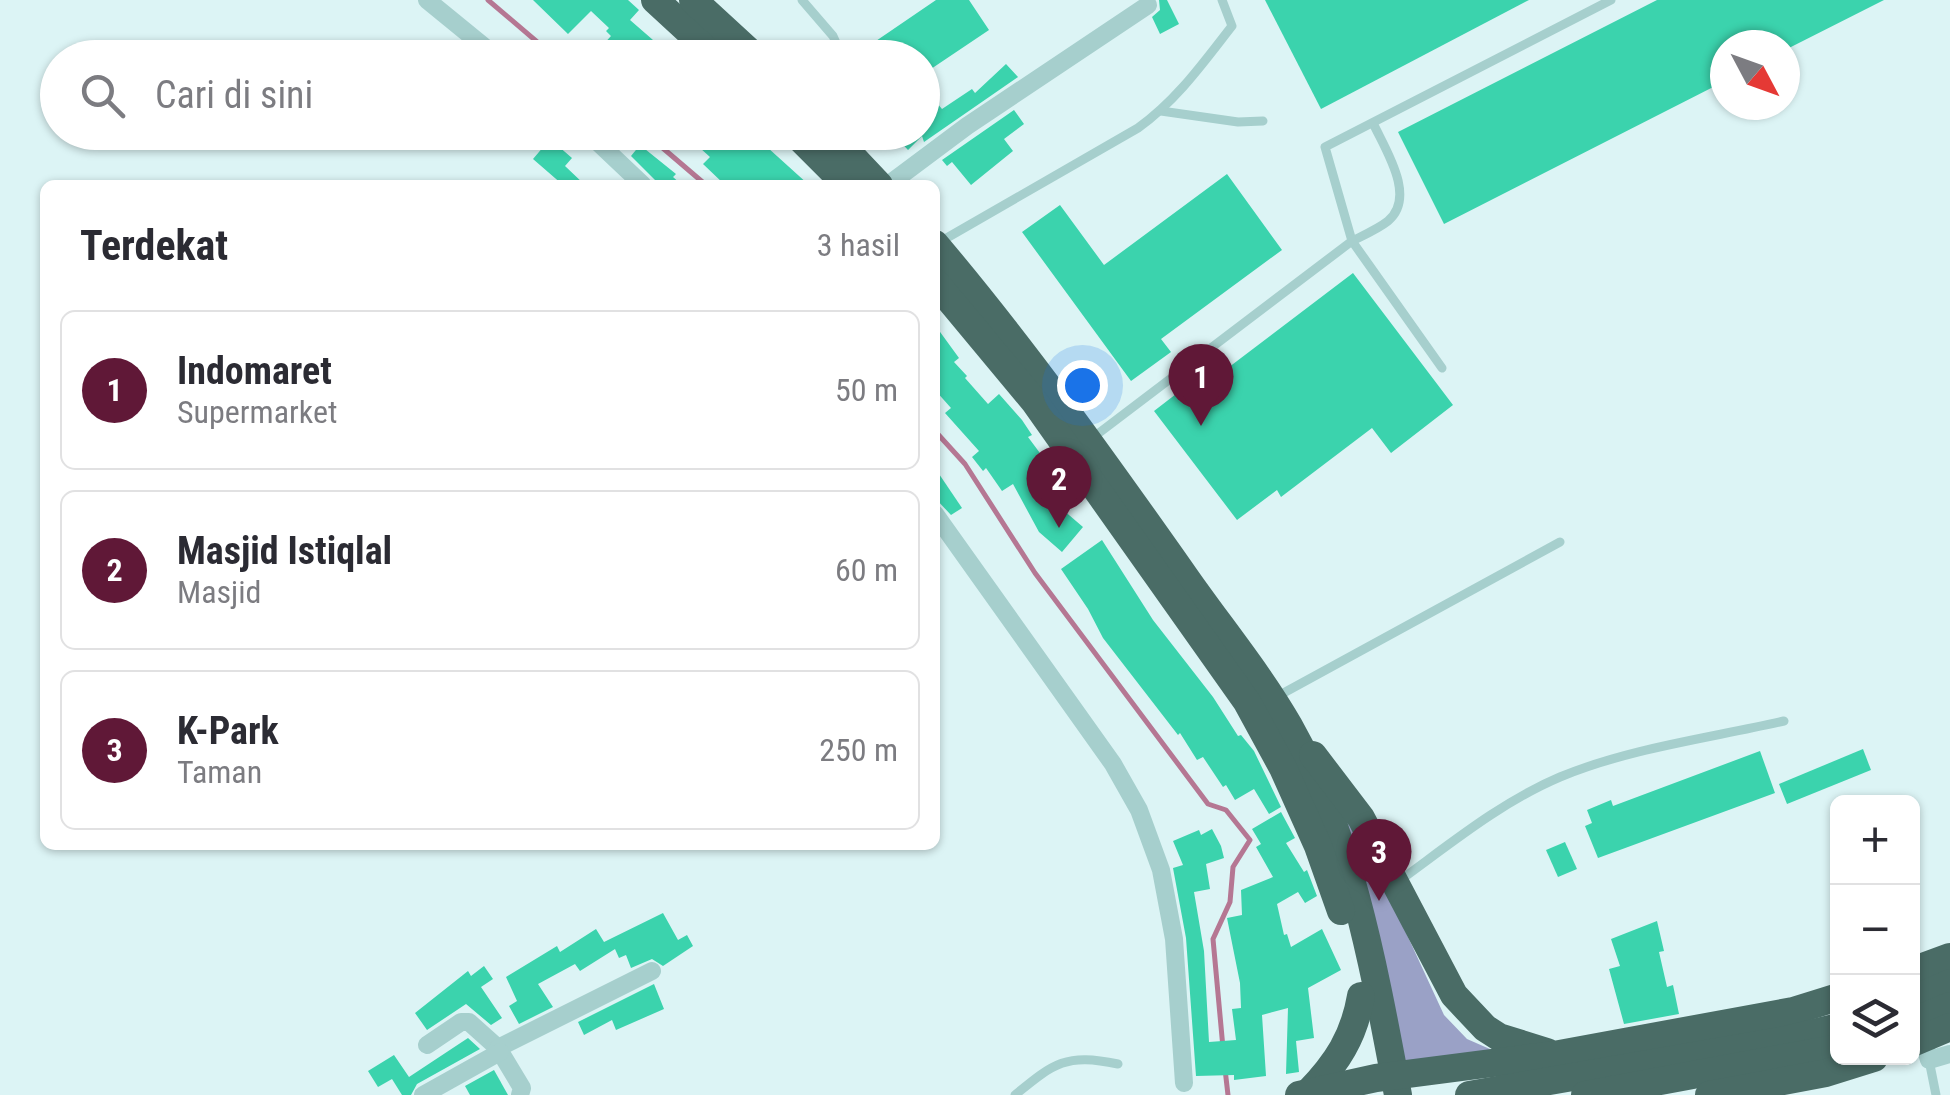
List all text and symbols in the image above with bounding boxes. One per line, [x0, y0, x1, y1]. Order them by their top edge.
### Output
north arrow [1710, 30, 1800, 120]
search box [40, 40, 940, 150]
icon: search [75, 68, 130, 123]
text: Cari di sini [155, 73, 313, 117]
text: Terdekat [80, 221, 228, 270]
text: 3 hasil [817, 226, 900, 264]
pin: 1 [1168, 344, 1234, 426]
text: Indomaret [177, 349, 332, 393]
your location [1057, 360, 1108, 411]
text: 1 [106, 371, 123, 409]
text: 50 m [835, 371, 898, 409]
text: Supermarket [177, 393, 337, 431]
pin: 2 [1026, 446, 1092, 528]
text: Masjid Istiqlal [177, 529, 392, 573]
text: 2 [106, 551, 123, 589]
text: 60 m [835, 551, 898, 589]
text: Masjid [177, 573, 261, 611]
text: K-Park [177, 709, 279, 753]
text: 3 [106, 731, 123, 769]
text: 250 m [819, 731, 898, 769]
text: Taman [177, 753, 262, 791]
map controls [1830, 795, 1920, 1065]
button: + [1830, 795, 1920, 885]
pin: 3 [1346, 818, 1412, 901]
button: − [1830, 885, 1920, 975]
button: layers [1830, 975, 1920, 1065]

